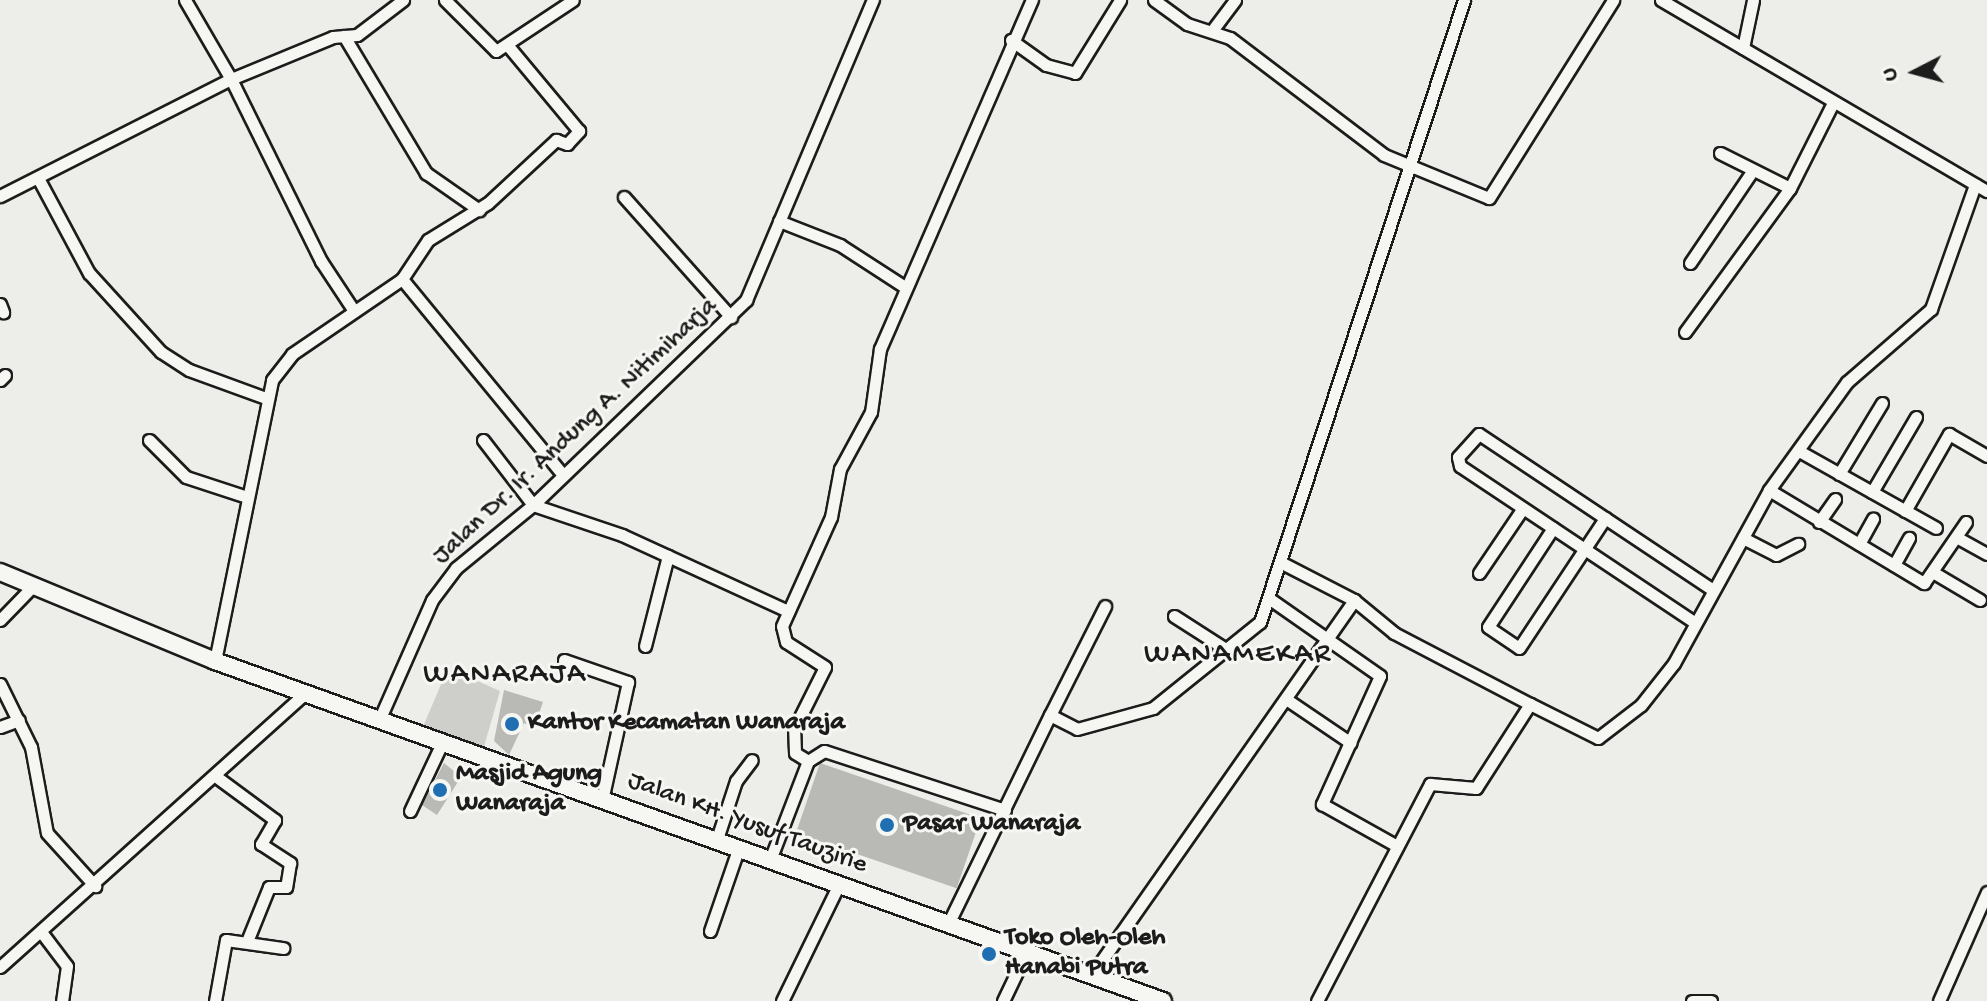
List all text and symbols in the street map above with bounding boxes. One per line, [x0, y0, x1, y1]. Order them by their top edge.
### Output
north arrow [1875, 32, 1955, 112]
text: U [1878, 67, 1905, 82]
street label: Jalan Dr. Ir. Andung A. Nitimiharja [427, 292, 725, 572]
district label: WANAMEKAR [1144, 638, 1332, 674]
district label: WANARAJA [423, 658, 587, 694]
place label: Kantor Kecamatan Wanaraja [528, 708, 845, 740]
marker: Kantor Kecamatan Wanaraja [503, 715, 521, 733]
place label: Masjid Agung Wanaraja [456, 759, 602, 820]
street label: Jalan KH. Yusuf Tauzirie [623, 766, 871, 882]
marker: Masjid Agung Wanaraja [431, 781, 449, 799]
place label: Pasar Wanaraja [903, 809, 1080, 841]
marker: Pasar Wanaraja [878, 816, 896, 834]
place label: Toko Oleh-Oleh Hanabi Putra [1005, 923, 1165, 984]
marker: Toko Oleh-Oleh Hanabi Putra [980, 945, 998, 963]

